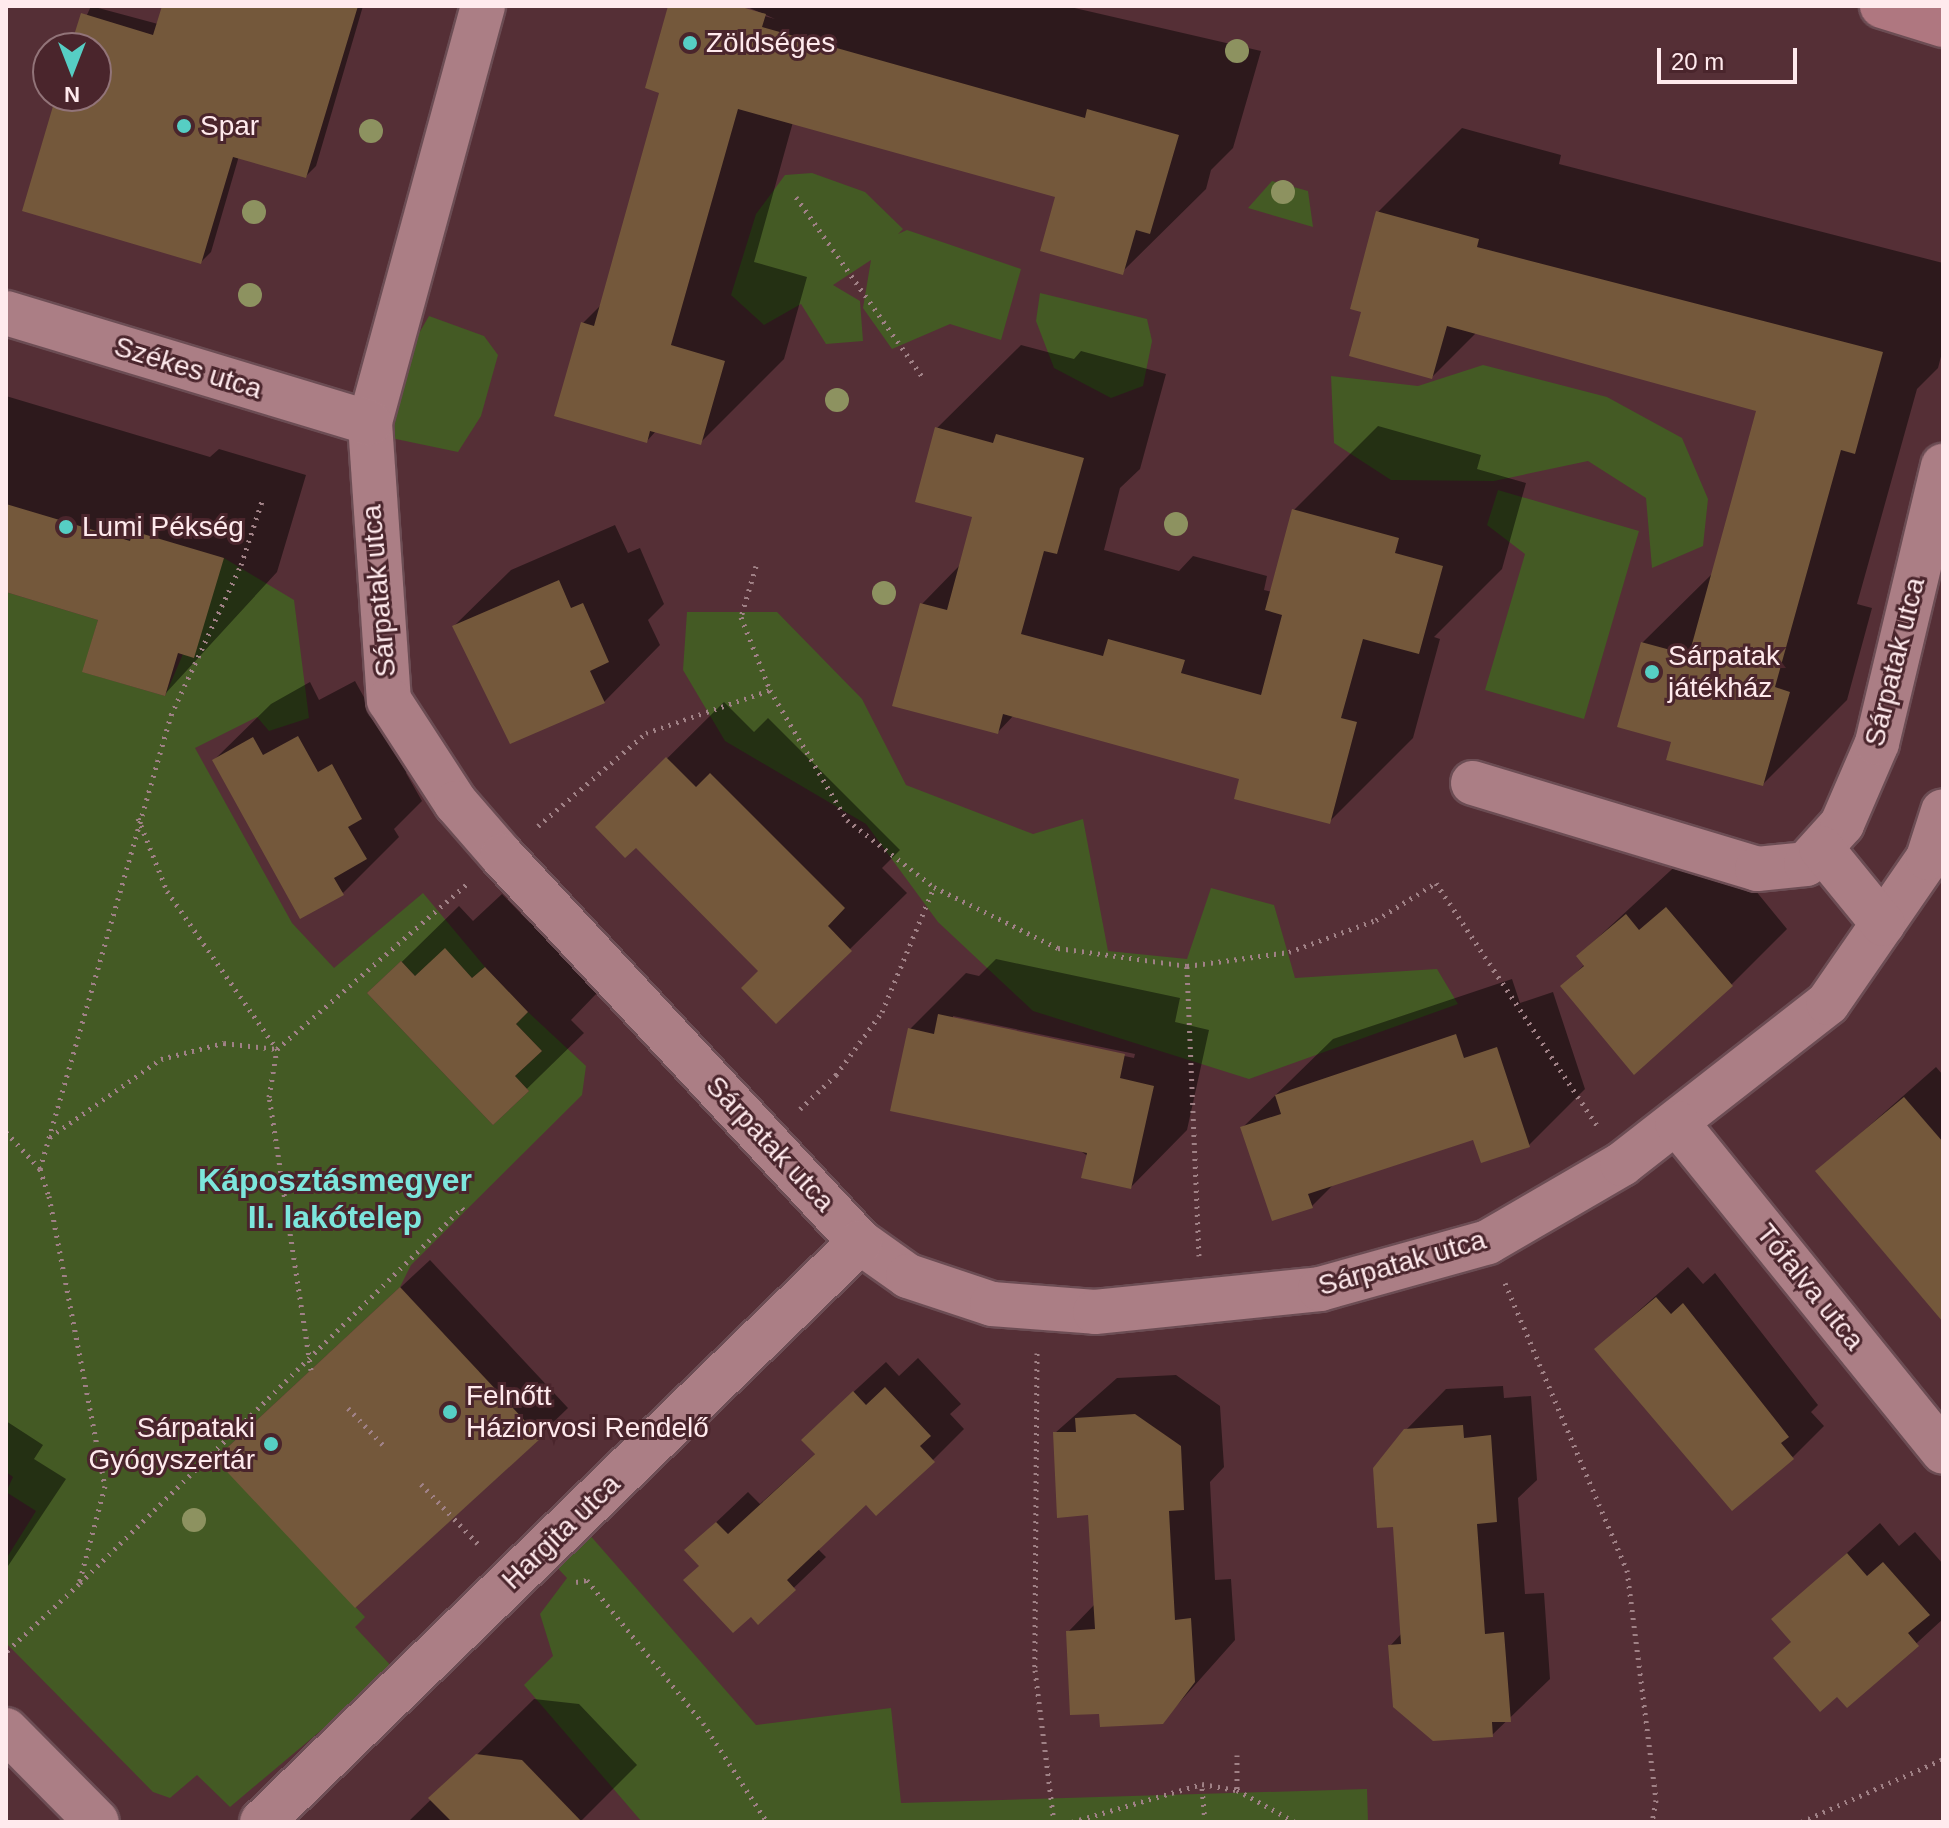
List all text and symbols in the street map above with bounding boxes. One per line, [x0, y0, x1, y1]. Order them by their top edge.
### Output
place label: Zöldséges [706, 26, 835, 60]
north arrow [32, 32, 112, 112]
scale bar [1661, 32, 1801, 82]
marker: Zöldséges [681, 34, 699, 52]
text: 20 m [1671, 48, 1724, 75]
text: N [64, 82, 80, 107]
place label: Spar [200, 109, 259, 143]
marker: Spar [175, 117, 193, 135]
street label: Székes utca [110, 330, 266, 406]
street label: Sárpatak utca [355, 503, 403, 679]
place label: Lumi Pékség [82, 510, 244, 544]
marker: Lumi Pékség [57, 518, 75, 536]
street label: Sárpatak utca [1858, 574, 1932, 750]
place label: Sárpatak játékház [1668, 639, 1780, 705]
marker: Sárpatak játékház [1643, 663, 1661, 681]
street label: Sárpatak utca [699, 1069, 841, 1219]
district label: Káposztásmegyer II. lakótelep [198, 1162, 472, 1237]
street label: Tófalva utca [1749, 1217, 1871, 1357]
street label: Sárpatak utca [1314, 1223, 1490, 1303]
place label: Felnőtt Háziorvosi Rendelő [466, 1379, 709, 1445]
marker: Felnőtt Háziorvosi Rendelő [441, 1403, 459, 1421]
place label: Sárpataki Gyógyszertár [89, 1411, 255, 1477]
marker: Sárpataki Gyógyszertár [262, 1435, 280, 1453]
street label: Hargita utca [495, 1467, 627, 1597]

